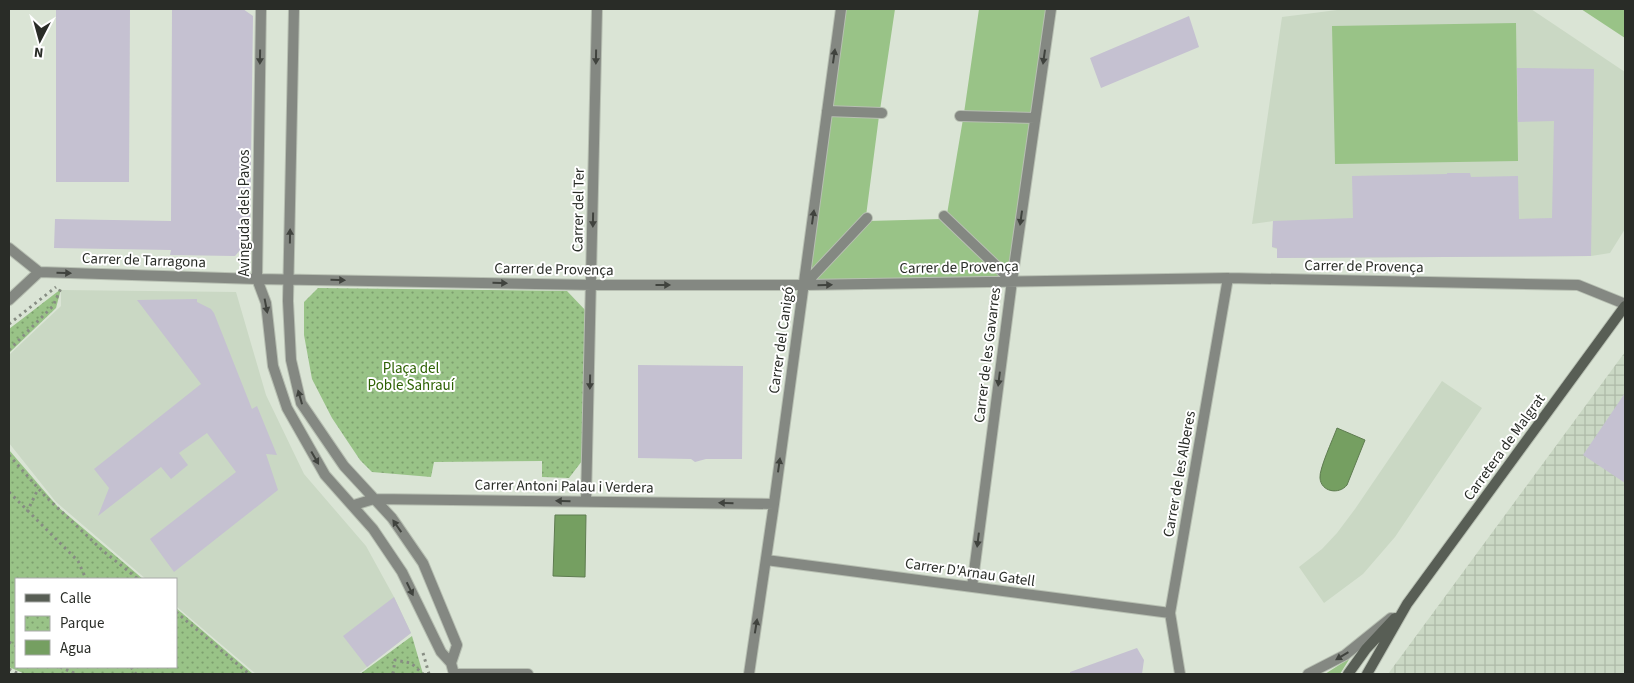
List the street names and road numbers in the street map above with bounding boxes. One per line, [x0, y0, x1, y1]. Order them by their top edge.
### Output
street label: Avinguda dels Pavos [234, 149, 255, 277]
street label: Carrer del Ter [567, 167, 590, 252]
street label: Carrer de Tarragona [82, 248, 206, 273]
street label: Carrer de Provença [1304, 255, 1424, 278]
street label: Carrer de Provença [899, 256, 1019, 279]
street label: Carrer de Provença [494, 258, 614, 281]
street label: Carrer del Canigó [764, 285, 799, 395]
street label: Carrer de les Gavarres [969, 286, 1006, 424]
street label: Carretera de Malgrat [1459, 390, 1550, 505]
street label: Carrer de les Alberes [1158, 409, 1201, 539]
street label: Carrer Antoni Palau i Verdera [474, 474, 654, 499]
street label: Carrer D'Arnau Gatell [904, 553, 1036, 592]

